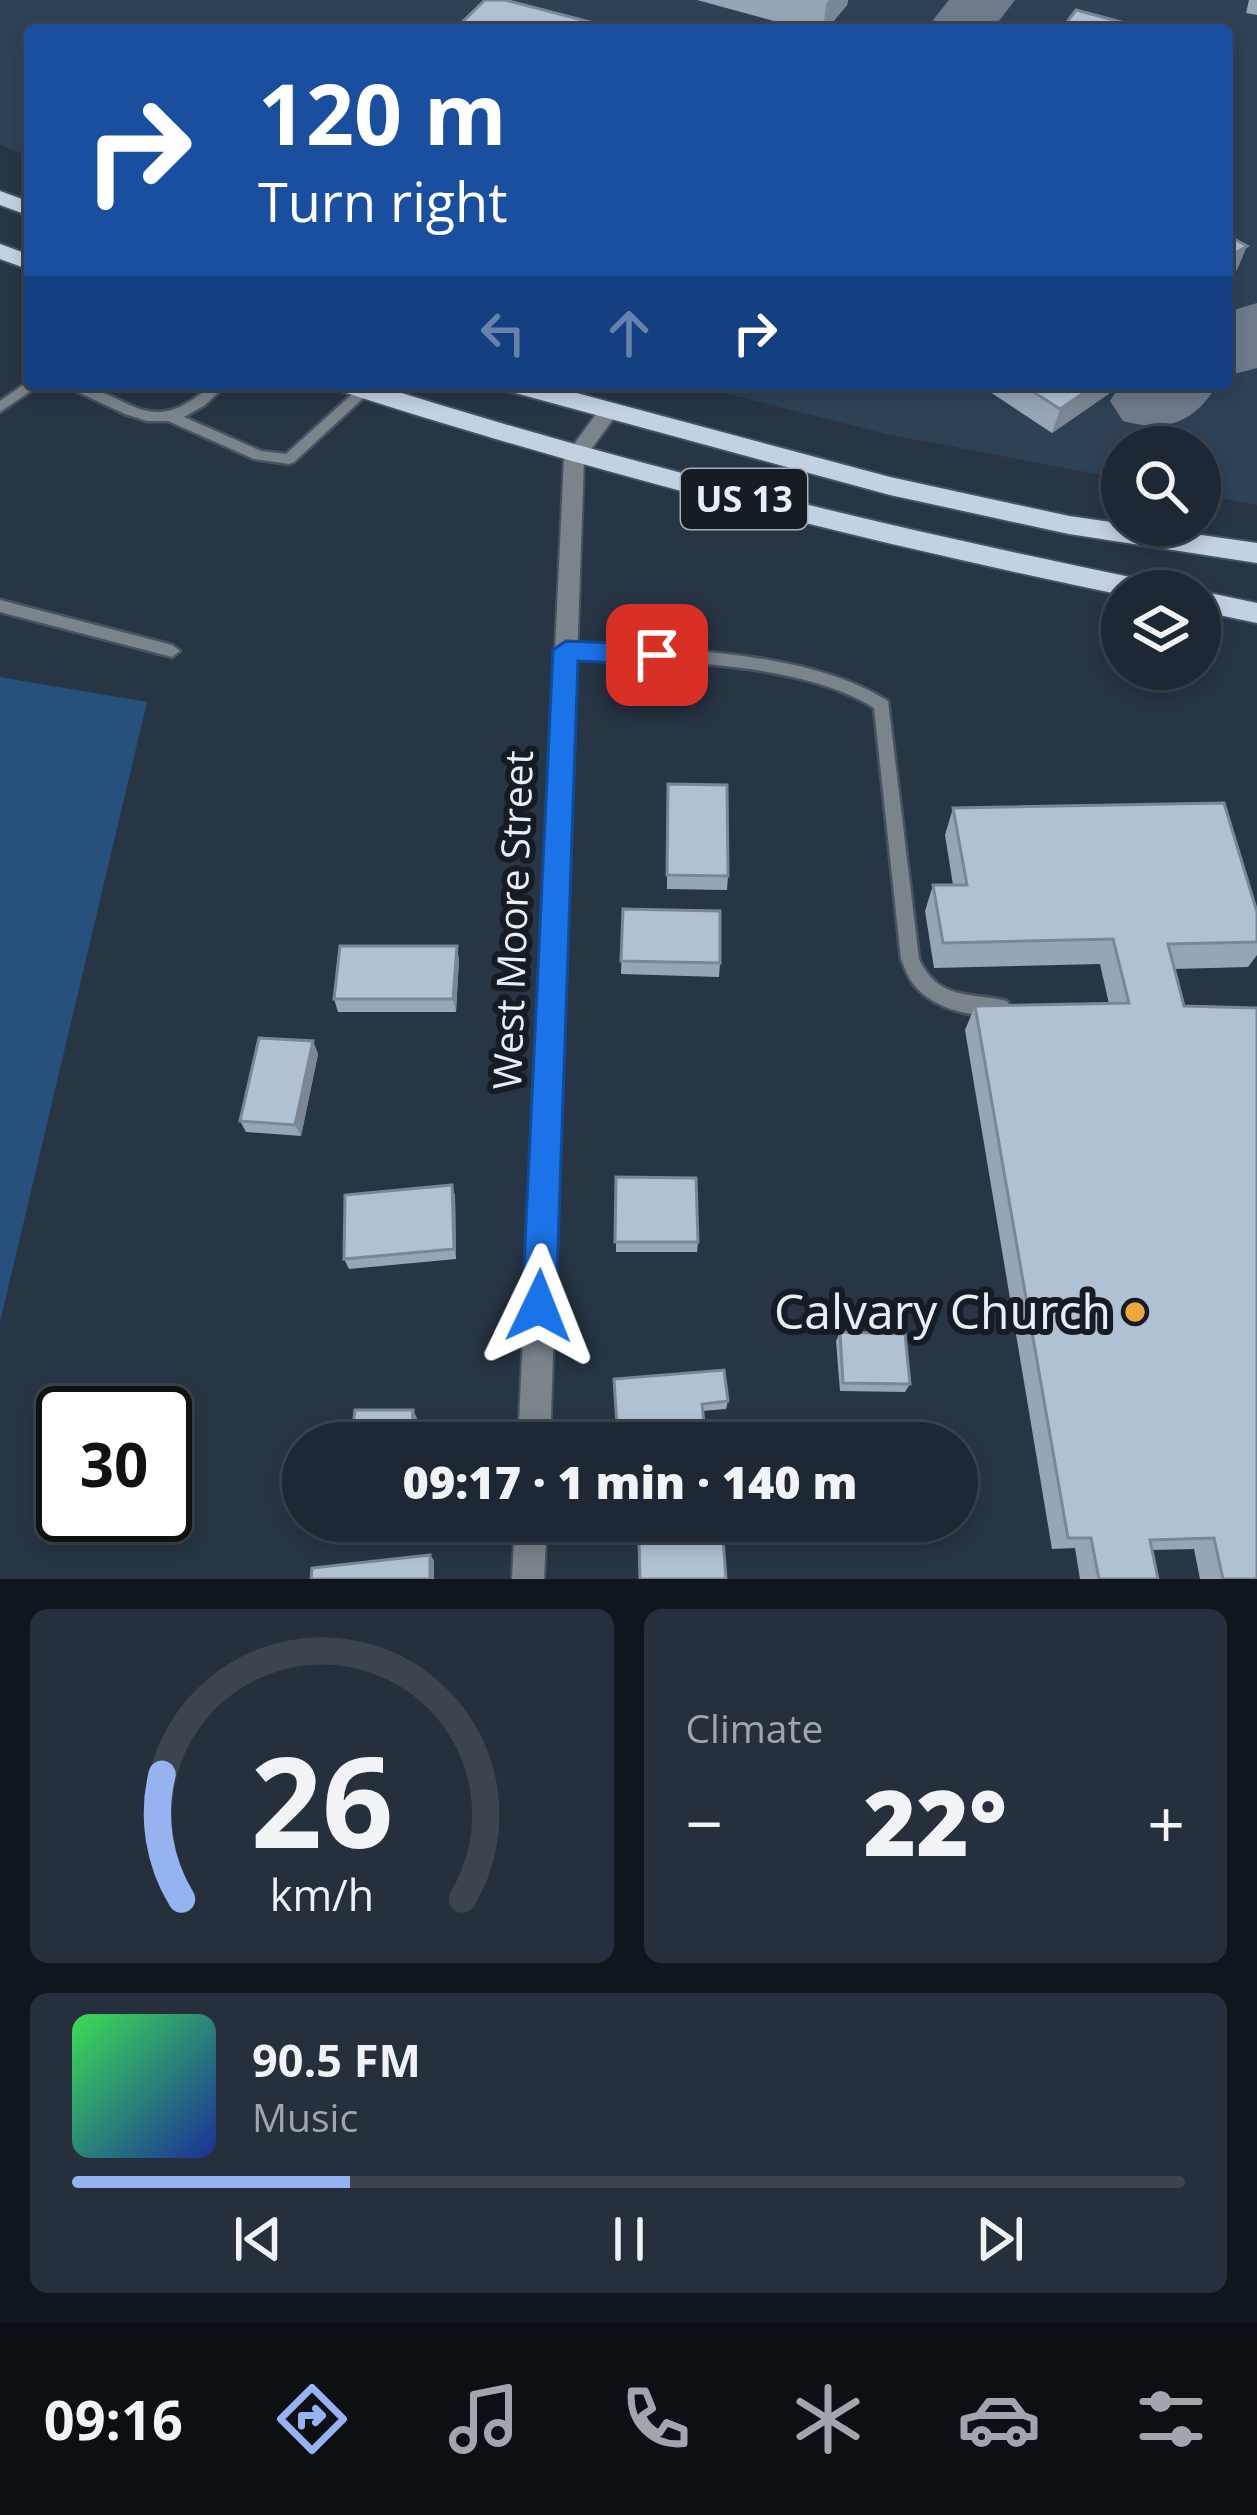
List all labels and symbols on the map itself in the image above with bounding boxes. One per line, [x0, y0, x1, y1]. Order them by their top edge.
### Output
road number: US 13 [681, 469, 807, 529]
pin [606, 604, 708, 706]
street label: West Moore Street [479, 749, 544, 1090]
position arrow [476, 1243, 602, 1369]
place label: Calvary Church [774, 1278, 1111, 1343]
marker: Calvary Church [1122, 1299, 1148, 1325]
speed limit sign: 30 [36, 1386, 192, 1542]

